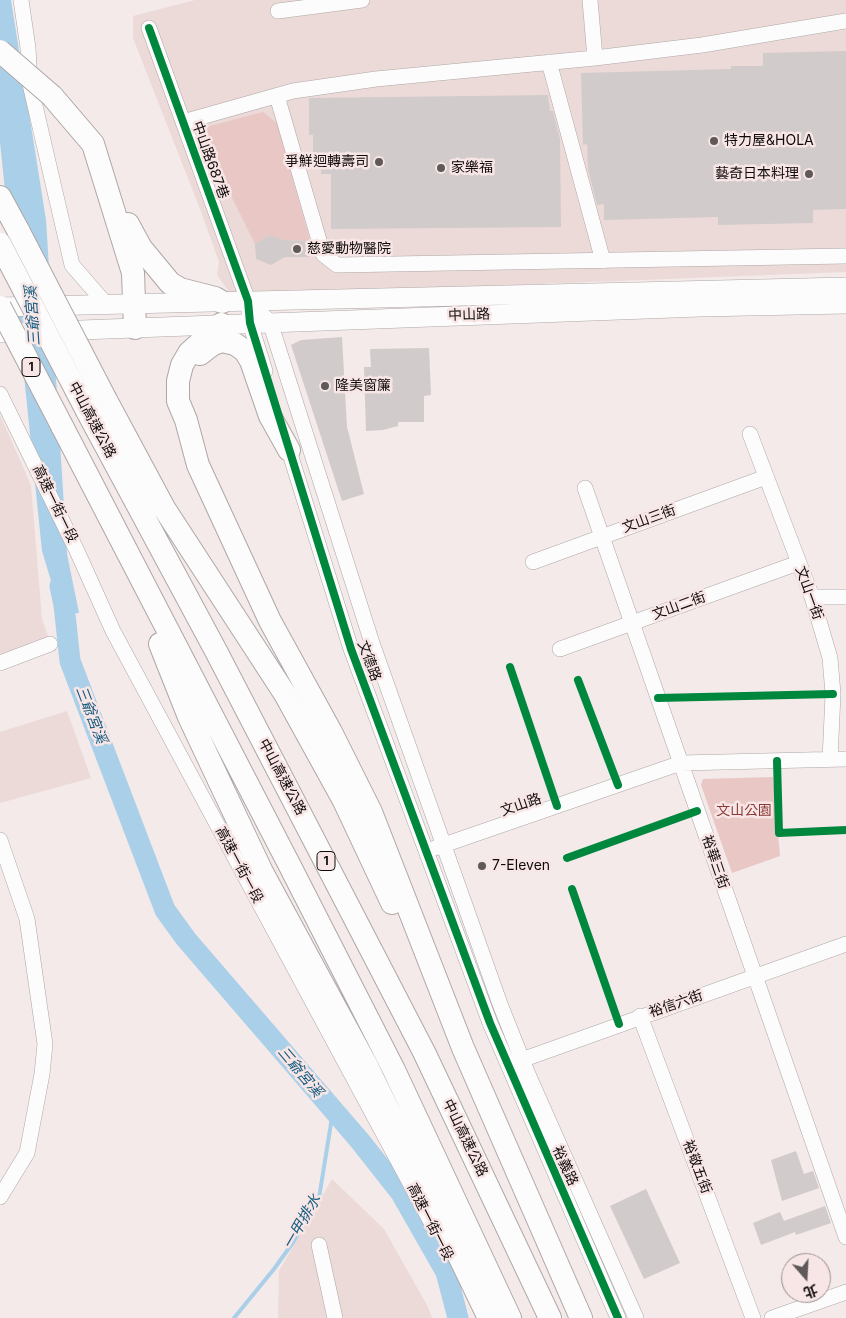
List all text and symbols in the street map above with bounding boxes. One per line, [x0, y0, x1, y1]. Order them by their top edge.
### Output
street label: 中山路687巷 [188, 119, 232, 201]
place label: 特力屋&HOLA [724, 133, 814, 149]
marker: 特力屋&HOLA [708, 135, 720, 147]
place label: 爭鮮迴轉壽司 [285, 154, 369, 170]
marker: 爭鮮迴轉壽司 [373, 156, 385, 168]
place label: 家樂福 [451, 160, 493, 176]
marker: 家樂福 [435, 162, 447, 174]
place label: 藝奇日本料理 [715, 166, 799, 182]
marker: 藝奇日本料理 [803, 168, 815, 180]
place label: 慈愛動物醫院 [307, 241, 391, 257]
marker: 慈愛動物醫院 [291, 243, 303, 255]
water label: 三爺宮溪 [22, 285, 44, 347]
street label: 中山路 [448, 306, 490, 324]
road number: 1 [22, 358, 40, 377]
place label: 隆美窗簾 [335, 378, 391, 394]
street label: 中山高速公路 [65, 379, 119, 461]
marker: 隆美窗簾 [319, 380, 331, 392]
street label: 高速一街一段 [29, 463, 81, 545]
street label: 文山三街 [620, 502, 678, 536]
street label: 文山一街 [792, 564, 826, 622]
street label: 文山二街 [650, 589, 708, 623]
street label: 文德路 [354, 638, 384, 684]
water label: 三爺宮溪 [72, 684, 110, 746]
street label: 中山高速公路 [255, 736, 309, 818]
street label: 文山路 [498, 790, 544, 820]
park label: 文山公園 [716, 803, 772, 819]
street label: 高速一街一段 [212, 824, 266, 906]
street label: 裕華三街 [698, 833, 732, 891]
road number: 1 [317, 851, 335, 870]
place label: 7-Eleven [492, 858, 550, 874]
marker: 7-Eleven [476, 860, 488, 872]
street label: 裕信六街 [647, 987, 705, 1021]
water label: 三爺宮溪 [274, 1043, 326, 1101]
street label: 中山高速公路 [439, 1097, 491, 1179]
street label: 裕敬五街 [679, 1138, 715, 1196]
street label: 裕義路 [549, 1143, 581, 1189]
street label: 高速一街一段 [403, 1181, 457, 1263]
water label: 一甲排水 [279, 1192, 325, 1252]
north arrow [781, 1253, 831, 1303]
text: 北 [801, 1281, 820, 1302]

